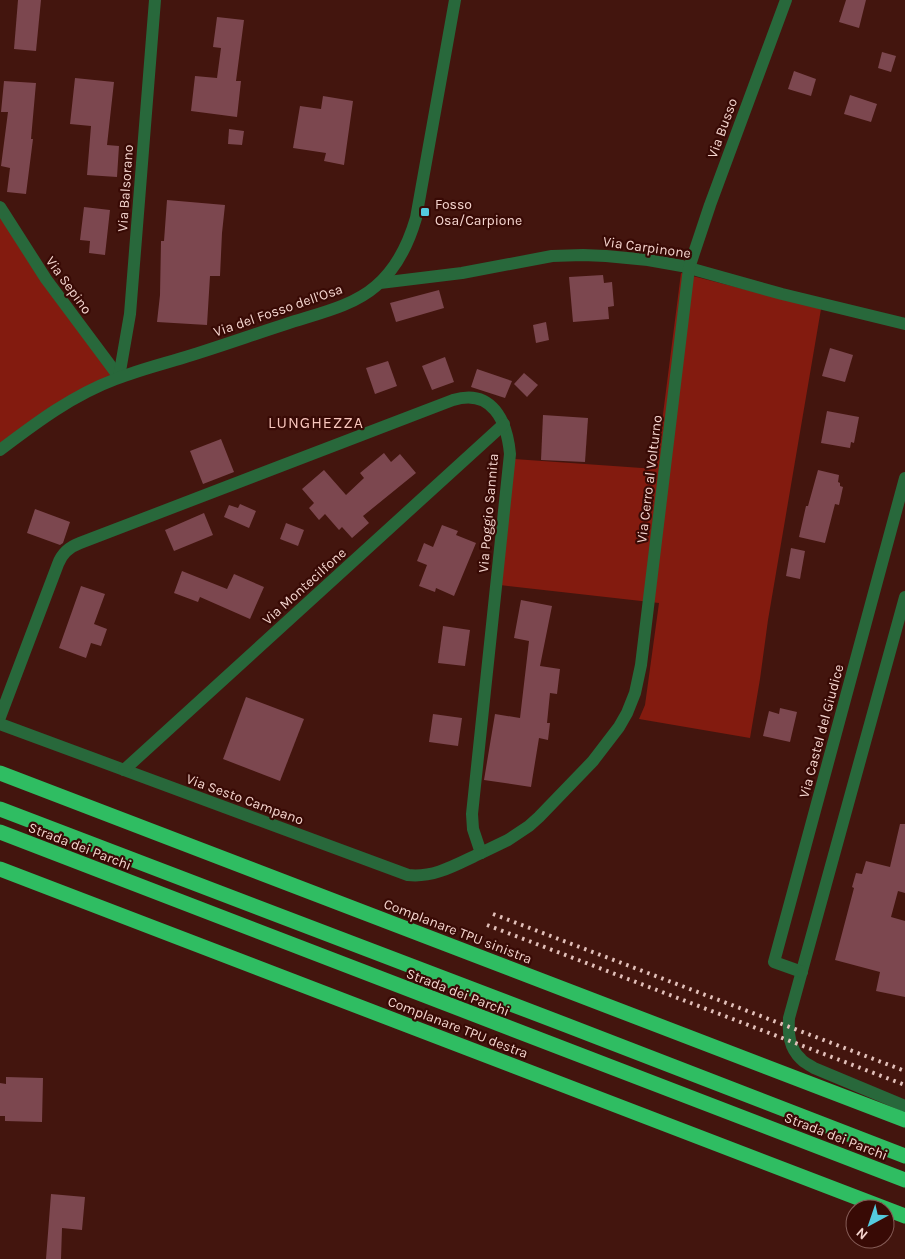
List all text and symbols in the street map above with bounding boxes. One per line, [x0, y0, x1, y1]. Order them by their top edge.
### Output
street label: Via Busso [704, 96, 741, 161]
street label: Via Balsorano [114, 144, 137, 232]
place label: Fosso Osa/Carpione [435, 196, 522, 229]
marker: Fosso Osa/Carpione [419, 206, 431, 218]
street label: Via Carpinone [602, 233, 692, 262]
street label: Via Sepino [42, 253, 95, 317]
street label: Via del Fosso dell'Osa [211, 280, 345, 341]
district label: LUNGHEZZA [268, 413, 364, 432]
street label: Via Cerro al Volturno [633, 414, 666, 544]
street label: Via Poggio Sannita [475, 453, 502, 573]
street label: Via Montecilfone [259, 544, 350, 628]
street label: Via Castel del Giudice [795, 662, 848, 800]
street label: Via Sesto Campano [184, 770, 306, 829]
street label: Strada dei Parchi [26, 819, 134, 874]
street label: Complanare TPU sinistra [381, 895, 534, 968]
street label: Strada dei Parchi [404, 965, 512, 1020]
street label: Complanare TPU destra [385, 993, 530, 1062]
street label: Strada dei Parchi [782, 1109, 890, 1164]
north arrow [845, 1199, 895, 1249]
text: N [853, 1224, 871, 1243]

